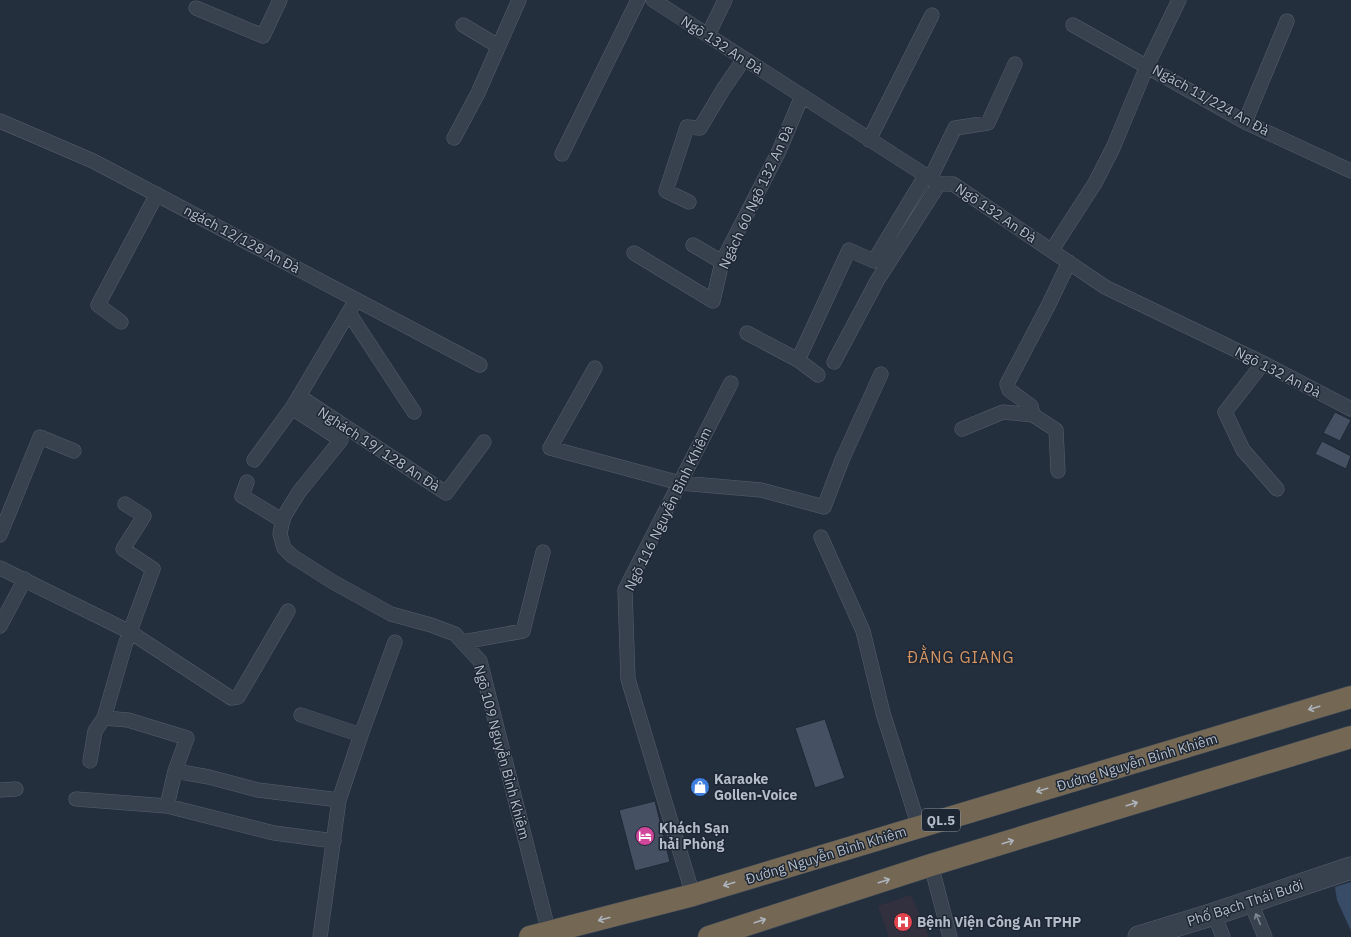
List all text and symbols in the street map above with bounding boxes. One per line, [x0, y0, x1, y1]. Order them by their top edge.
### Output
street label: Ngõ 132 An Đà [678, 12, 767, 78]
street label: Ngách 11/224 An Đà [1149, 60, 1273, 140]
street label: Ngách 60 Ngõ 132 An Đà [715, 122, 798, 272]
street label: Ngõ 132 An Đà [952, 179, 1040, 247]
street label: ngách 12/128 An Đà [181, 201, 304, 277]
street label: Ngõ 132 An Đà [1232, 343, 1324, 402]
street label: Nghách 19/ 128 An Đà [314, 403, 444, 496]
street label: Ngõ 116 Nguyễn Bỉnh Khiêm [620, 424, 716, 594]
district label: ĐẰNG GIANG [907, 644, 1015, 667]
street label: Ngõ 109 Nguyễn Bỉnh Khiêm [470, 663, 534, 841]
one-way arrow [1307, 705, 1320, 712]
street label: Đường Nguyễn Bỉnh Khiêm [1055, 729, 1219, 795]
place label: Karaoke Gollen-Voice [714, 770, 798, 804]
shop icon: Karaoke Gollen-Voice [689, 776, 711, 798]
one-way arrow [1035, 787, 1048, 794]
one-way arrow [1125, 800, 1138, 807]
road number: QL.5 [922, 809, 960, 831]
place label: Khách Sạn hải Phòng [659, 819, 729, 853]
street label: Đường Nguyễn Bỉnh Khiêm [744, 822, 908, 888]
hotel icon: Khách Sạn hải Phòng [634, 825, 656, 847]
one-way arrow [1001, 838, 1014, 845]
one-way arrow [877, 876, 889, 884]
street label: Phố Bạch Thái Bưởi [1185, 876, 1305, 930]
one-way arrow [723, 881, 736, 888]
hospital icon: Bệnh Viện Công An TPHP [892, 911, 914, 933]
place label: Bệnh Viện Công An TPHP [917, 913, 1081, 931]
one-way arrow [1254, 914, 1261, 926]
one-way arrow [598, 915, 611, 923]
one-way arrow [754, 916, 766, 924]

